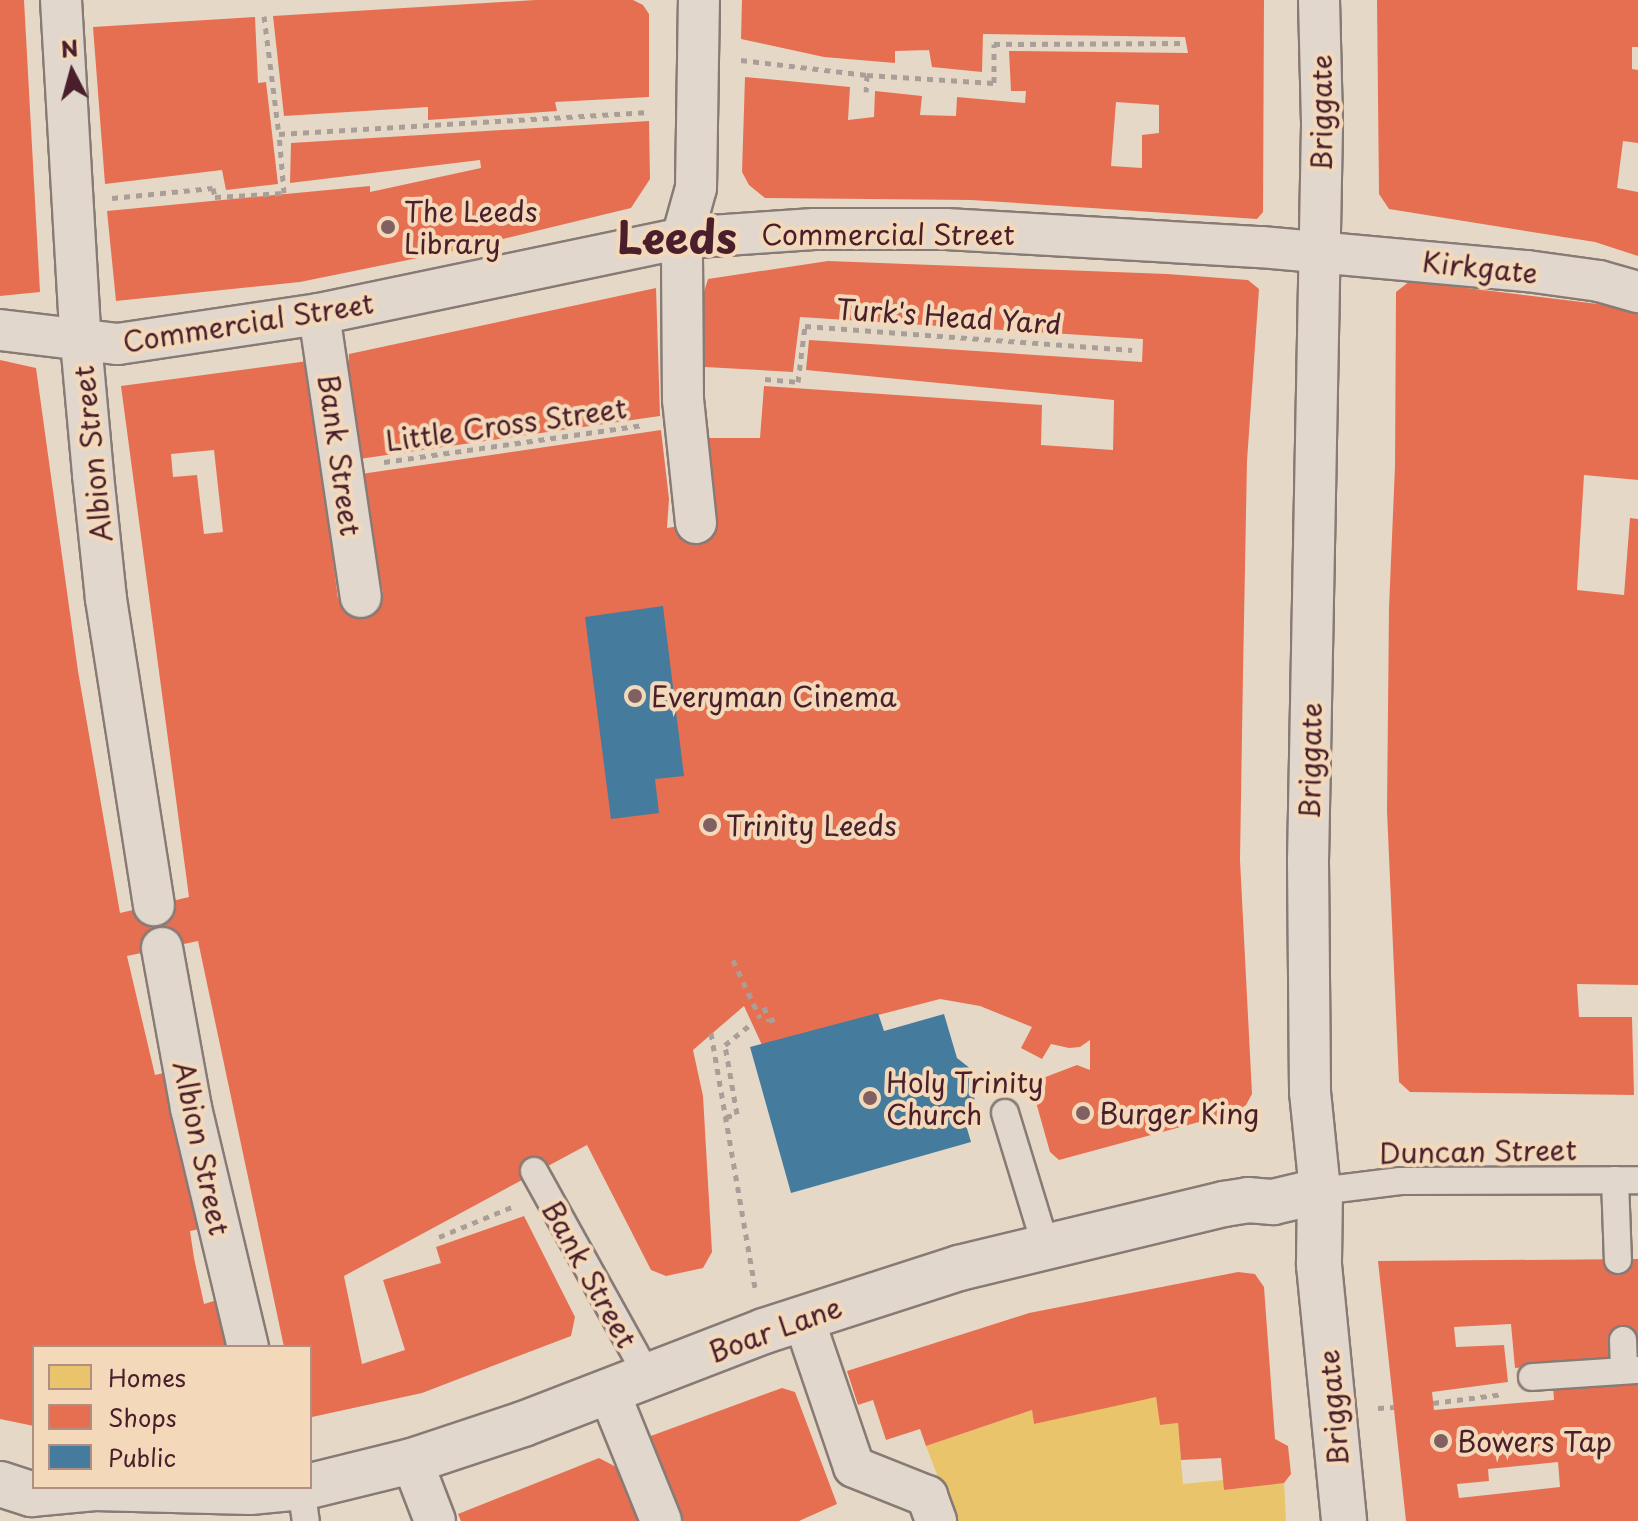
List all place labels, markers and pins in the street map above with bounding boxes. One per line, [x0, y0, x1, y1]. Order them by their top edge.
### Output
place label: The Leeds Library [404, 194, 537, 260]
marker: The Leeds Library [379, 218, 397, 236]
place label: Everyman Cinema [651, 679, 897, 713]
marker: Everyman Cinema [626, 687, 644, 705]
place label: Trinity Leeds [726, 808, 898, 842]
marker: Trinity Leeds [701, 816, 719, 834]
place label: Holy Trinity Church [886, 1065, 1045, 1131]
marker: Holy Trinity Church [861, 1089, 879, 1107]
place label: Burger King [1099, 1096, 1258, 1130]
marker: Burger King [1074, 1104, 1092, 1122]
place label: Bowers Tap [1457, 1424, 1612, 1458]
marker: Bowers Tap [1432, 1432, 1450, 1450]

